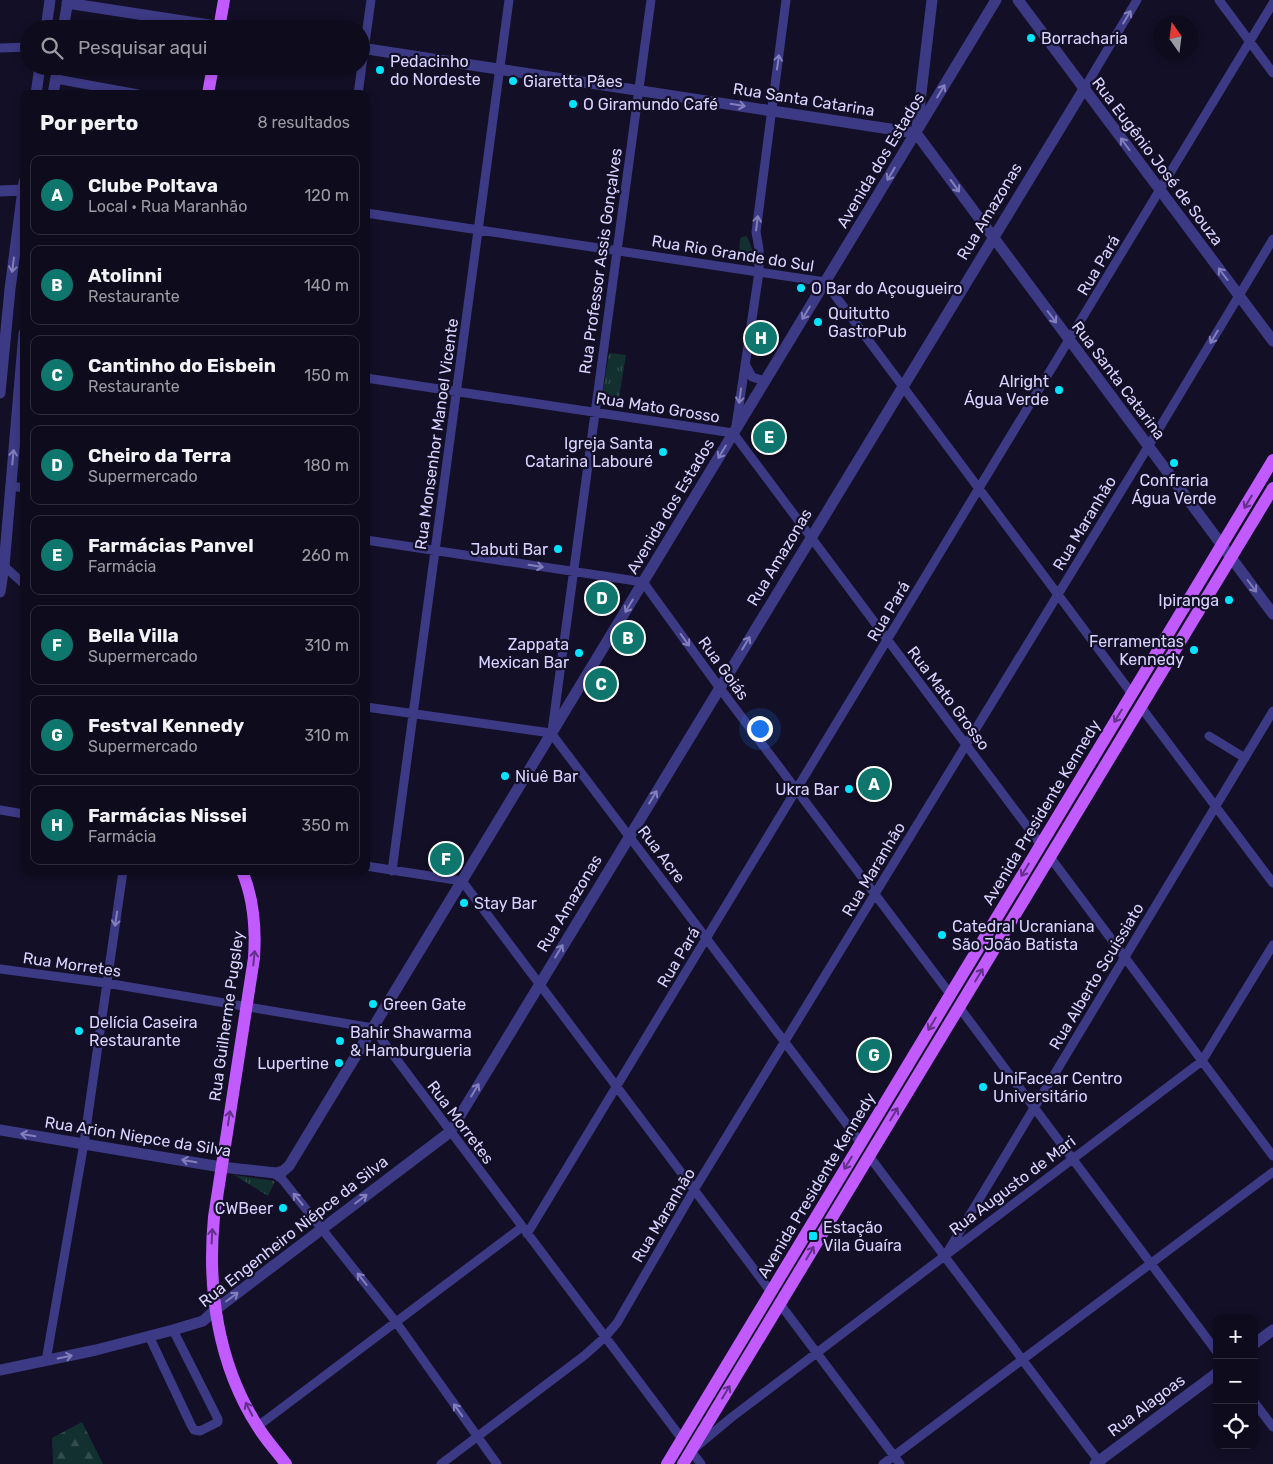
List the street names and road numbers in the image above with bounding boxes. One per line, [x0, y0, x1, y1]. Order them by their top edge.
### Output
street label: Rua Eugênio José de Souza [1088, 73, 1227, 249]
street label: Rua Santa Catarina [732, 79, 876, 120]
street label: Avenida dos Estados [833, 89, 928, 231]
street label: Rua Professor Assis Gonçalves [575, 147, 626, 375]
street label: Rua Amazonas [953, 159, 1026, 263]
street label: Rua Rio Grande do Sul [650, 231, 815, 276]
street label: Rua Pará [1073, 232, 1124, 299]
street label: Rua Monsenhor Manoel Vicente [411, 317, 462, 551]
street label: Rua Santa Catarina [1068, 317, 1169, 443]
street label: Rua Mato Grosso [595, 388, 721, 427]
street label: Avenida dos Estados [623, 435, 718, 577]
street label: Rua Maranhão [1049, 473, 1120, 574]
street label: Rua Amazonas [743, 505, 816, 609]
street label: Rua Pará [863, 578, 914, 645]
street label: Rua Goiás [694, 633, 753, 704]
street label: Rua Mato Grosso [903, 643, 994, 754]
street label: Avenida Presidente Kennedy [978, 716, 1104, 908]
street label: Rua Maranhão [838, 819, 909, 920]
street label: Rua Acre [634, 822, 689, 887]
street label: Rua Amazonas [533, 851, 606, 955]
street label: Rua Alberto Scuissiato [1045, 900, 1148, 1053]
street label: Rua Pará [653, 924, 704, 991]
street label: Rua Guilherme Pugsley [205, 929, 248, 1103]
street label: Rua Morretes [22, 948, 122, 981]
street label: Rua Morretes [423, 1077, 498, 1168]
street label: Avenida Presidente Kennedy [753, 1089, 879, 1281]
street label: Rua Arion Niepce da Silva [43, 1112, 232, 1161]
street label: Rua Augusto de Mari [945, 1132, 1079, 1239]
street label: Rua Engenheiro Niépce da Silva [195, 1152, 392, 1311]
street label: Rua Maranhão [628, 1165, 699, 1266]
street label: Rua Alagoas [1104, 1370, 1189, 1441]

